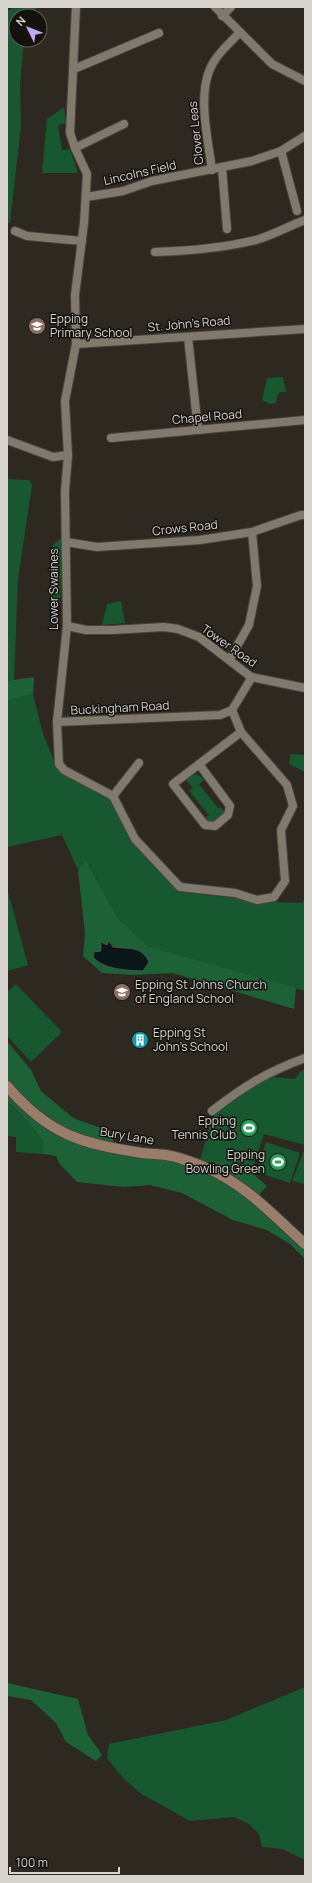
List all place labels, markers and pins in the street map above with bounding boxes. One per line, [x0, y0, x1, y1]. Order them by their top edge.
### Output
place label: Epping Primary School [50, 310, 132, 341]
school or university icon: Epping Primary School [27, 316, 47, 336]
place label: Epping St Johns Church of England School [135, 976, 267, 1007]
school or university icon: Epping St Johns Church of England School [112, 982, 132, 1002]
place label: Epping St John's School [153, 1024, 228, 1055]
building icon: Epping St John's School [130, 1030, 150, 1050]
place label: Epping Tennis Club [172, 1112, 236, 1143]
sports icon: Epping Tennis Club [239, 1118, 259, 1138]
place label: Epping Bowling Green [186, 1146, 265, 1177]
sports icon: Epping Bowling Green [268, 1152, 288, 1172]

